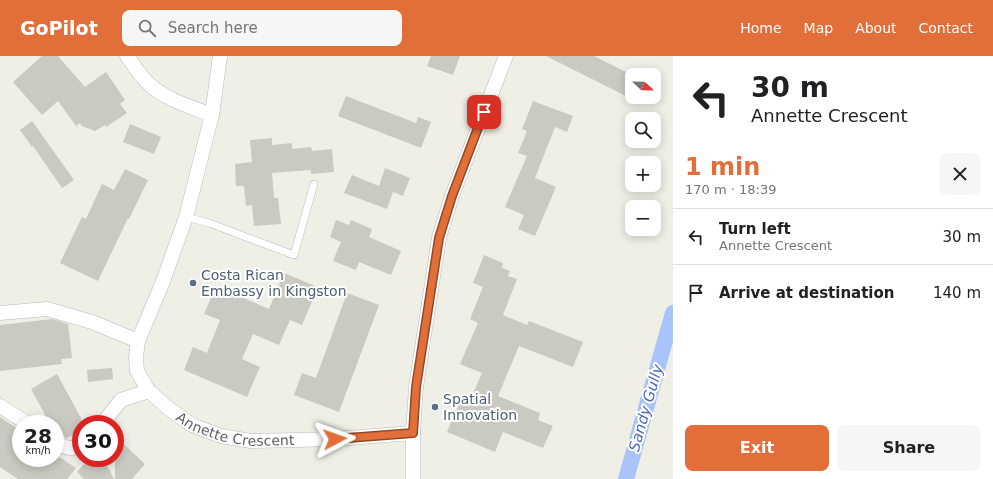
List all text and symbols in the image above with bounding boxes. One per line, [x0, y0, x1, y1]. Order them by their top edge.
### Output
search box [122, 10, 402, 46]
text: GoPilot [20, 17, 98, 39]
icon: search [136, 17, 158, 39]
text: Search here [168, 19, 258, 37]
text: Home [740, 20, 782, 36]
text: Map [804, 20, 833, 36]
text: About [855, 20, 897, 36]
text: Contact [919, 20, 973, 36]
north arrow [625, 68, 661, 104]
map controls [625, 68, 661, 236]
text: 30 m [751, 71, 829, 104]
icon: left [685, 72, 737, 124]
pin [467, 95, 501, 129]
icon: arrive [473, 101, 495, 123]
text: Annette Crescent [751, 105, 908, 126]
button: search [625, 112, 661, 148]
text: 1 min [685, 153, 760, 181]
button: close [939, 153, 981, 195]
button: + [625, 156, 661, 192]
text: 170 m · 18:39 [685, 182, 776, 197]
button: − [625, 200, 661, 236]
text: Turn left [719, 220, 791, 238]
icon: left [685, 226, 707, 248]
text: 30 m [943, 228, 981, 246]
text: Annette Crescent [719, 238, 832, 253]
place label: Costa Rican Embassy in Kingston [201, 267, 347, 299]
marker: Costa Rican Embassy in Kingston [188, 278, 198, 288]
icon: arrive [685, 282, 707, 304]
text: Arrive at destination [719, 284, 894, 302]
text: 140 m [933, 284, 981, 302]
water label: Sandy Gully [625, 361, 667, 454]
place label: Spatial Innovation [443, 391, 517, 423]
marker: Spatial Innovation [430, 402, 440, 412]
street label: Annette Crescent [173, 409, 295, 449]
speed limit sign: 30 [72, 415, 124, 467]
position arrow [314, 418, 356, 460]
text: 28 [24, 424, 52, 448]
button: Exit [685, 425, 829, 471]
button: Share [837, 425, 981, 471]
text: km/h [25, 445, 51, 456]

